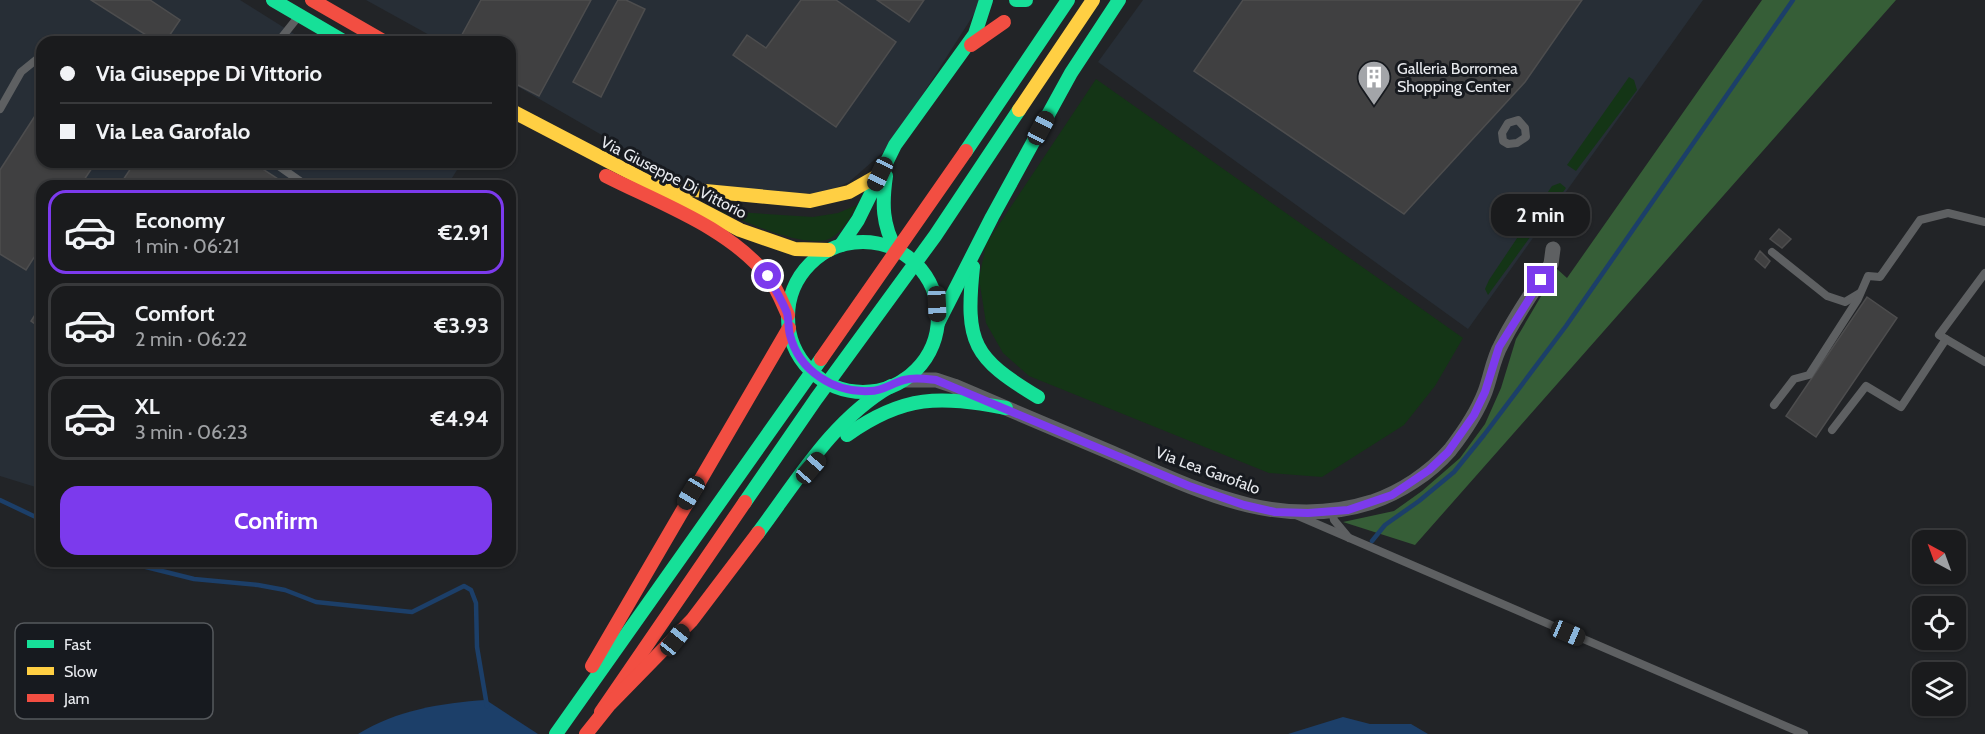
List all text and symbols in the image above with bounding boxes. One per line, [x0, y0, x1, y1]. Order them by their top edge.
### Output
building icon: Galleria Borromea Shopping Center [1356, 59, 1392, 106]
place label: Galleria Borromea Shopping Center [1397, 59, 1518, 96]
text: Via Giuseppe Di Vittorio [96, 60, 322, 87]
car [1025, 108, 1057, 148]
text: Via Lea Garofalo [96, 118, 250, 145]
street label: Via Giuseppe Di Vittorio [598, 132, 750, 223]
car [864, 154, 896, 194]
callout: 2 min [1492, 193, 1590, 235]
text: 2 min [1516, 203, 1565, 227]
icon: car [63, 205, 117, 259]
text: Economy [135, 207, 225, 234]
text: €2.91 [438, 219, 489, 246]
text: 1 min · 06:21 [135, 234, 239, 258]
route start [754, 262, 781, 289]
route end [1527, 266, 1554, 293]
car [927, 286, 947, 322]
icon: car [63, 298, 117, 352]
text: Comfort [135, 300, 214, 327]
text: €3.93 [434, 312, 489, 339]
text: 2 min · 06:22 [135, 327, 247, 351]
icon: car [63, 391, 117, 445]
text: XL [135, 393, 160, 420]
text: €4.94 [431, 405, 489, 432]
text: 3 min · 06:23 [135, 420, 248, 444]
street label: Via Lea Garofalo [1153, 443, 1263, 498]
car [792, 449, 830, 487]
car [674, 473, 708, 513]
button: Confirm [60, 486, 492, 555]
north arrow [1912, 530, 1966, 584]
map controls [1912, 530, 1966, 716]
button: locate [1912, 596, 1966, 650]
car [1548, 618, 1588, 648]
car [657, 620, 693, 660]
legend [15, 623, 213, 719]
text: Fast [64, 635, 92, 654]
text: Slow [64, 662, 98, 681]
button: layers [1912, 662, 1966, 716]
text: Jam [63, 689, 90, 708]

